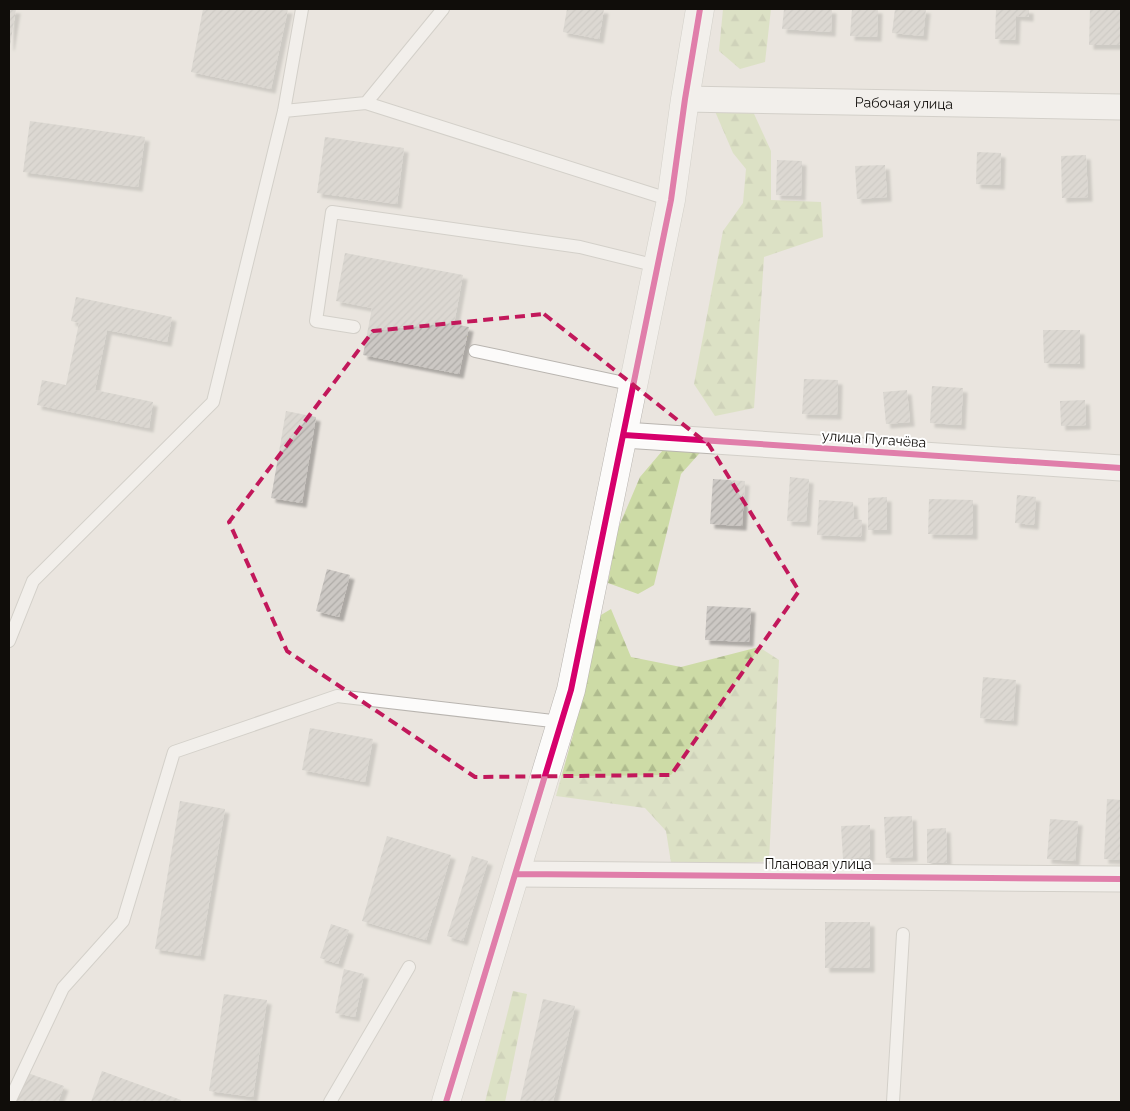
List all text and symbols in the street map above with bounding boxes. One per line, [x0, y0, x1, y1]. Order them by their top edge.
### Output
street label: Рабочая улица [855, 94, 953, 112]
street label: улица Пугачёва [821, 427, 927, 451]
street label: Плановая улица [764, 856, 872, 872]

